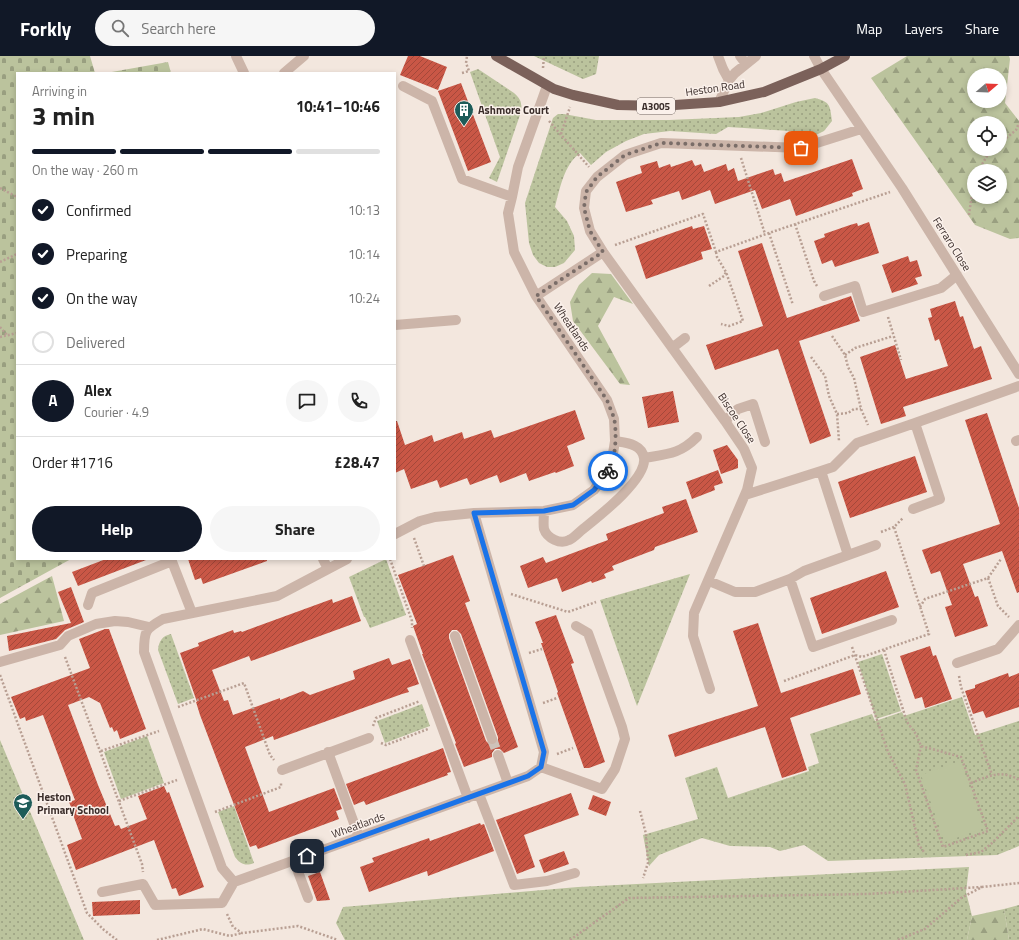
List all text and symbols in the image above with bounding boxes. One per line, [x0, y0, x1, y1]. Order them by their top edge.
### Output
search box [95, 10, 375, 46]
text: Forkly [20, 14, 71, 43]
icon: search [109, 17, 131, 39]
text: Search here [141, 17, 216, 40]
text: Map [856, 18, 882, 39]
text: Layers [904, 18, 943, 39]
text: Share [965, 18, 999, 39]
north arrow [967, 68, 1007, 108]
map controls [967, 68, 1007, 204]
street label: Heston Road [684, 76, 746, 100]
text: Arriving in [32, 81, 87, 101]
text: 10:41–10:46 [296, 95, 380, 118]
text: 3 min [32, 96, 95, 135]
road number: A3005 [637, 98, 675, 114]
building icon: Ashmore Court [453, 99, 475, 127]
place label: Ashmore Court [478, 102, 549, 118]
button: locate [967, 116, 1007, 156]
pin [784, 131, 818, 165]
icon: bag [790, 137, 812, 159]
text: On the way · 260 m [32, 160, 138, 180]
button: layers [967, 164, 1007, 204]
icon: check [32, 199, 54, 221]
text: Confirmed [66, 199, 131, 222]
text: 10:13 [348, 200, 380, 220]
street label: Ferraro Close [929, 214, 975, 275]
icon: check [32, 243, 54, 265]
text: Preparing [66, 243, 127, 266]
text: 10:14 [348, 244, 380, 264]
icon: check [32, 287, 54, 309]
text: On the way [66, 287, 138, 310]
text: 10:24 [348, 288, 380, 308]
street label: Wheatlands [550, 300, 594, 354]
text: Delivered [66, 331, 125, 354]
text: Alex [84, 379, 112, 402]
button: chat [286, 380, 328, 422]
button: phone [338, 380, 380, 422]
text: A [48, 389, 58, 412]
street label: Biscoe Close [714, 390, 760, 447]
text: Courier · 4.9 [84, 402, 149, 422]
text: Order #1716 [32, 451, 113, 474]
text: £28.47 [334, 451, 380, 474]
courier [588, 451, 628, 491]
icon: bike [597, 460, 619, 482]
button: Help [32, 506, 202, 552]
button: Share [210, 506, 380, 552]
place label: Heston Primary School [37, 789, 109, 818]
school or university icon: Heston Primary School [12, 792, 34, 820]
street label: Wheatlands [329, 808, 387, 842]
pin [290, 839, 324, 873]
icon: home [296, 845, 318, 867]

